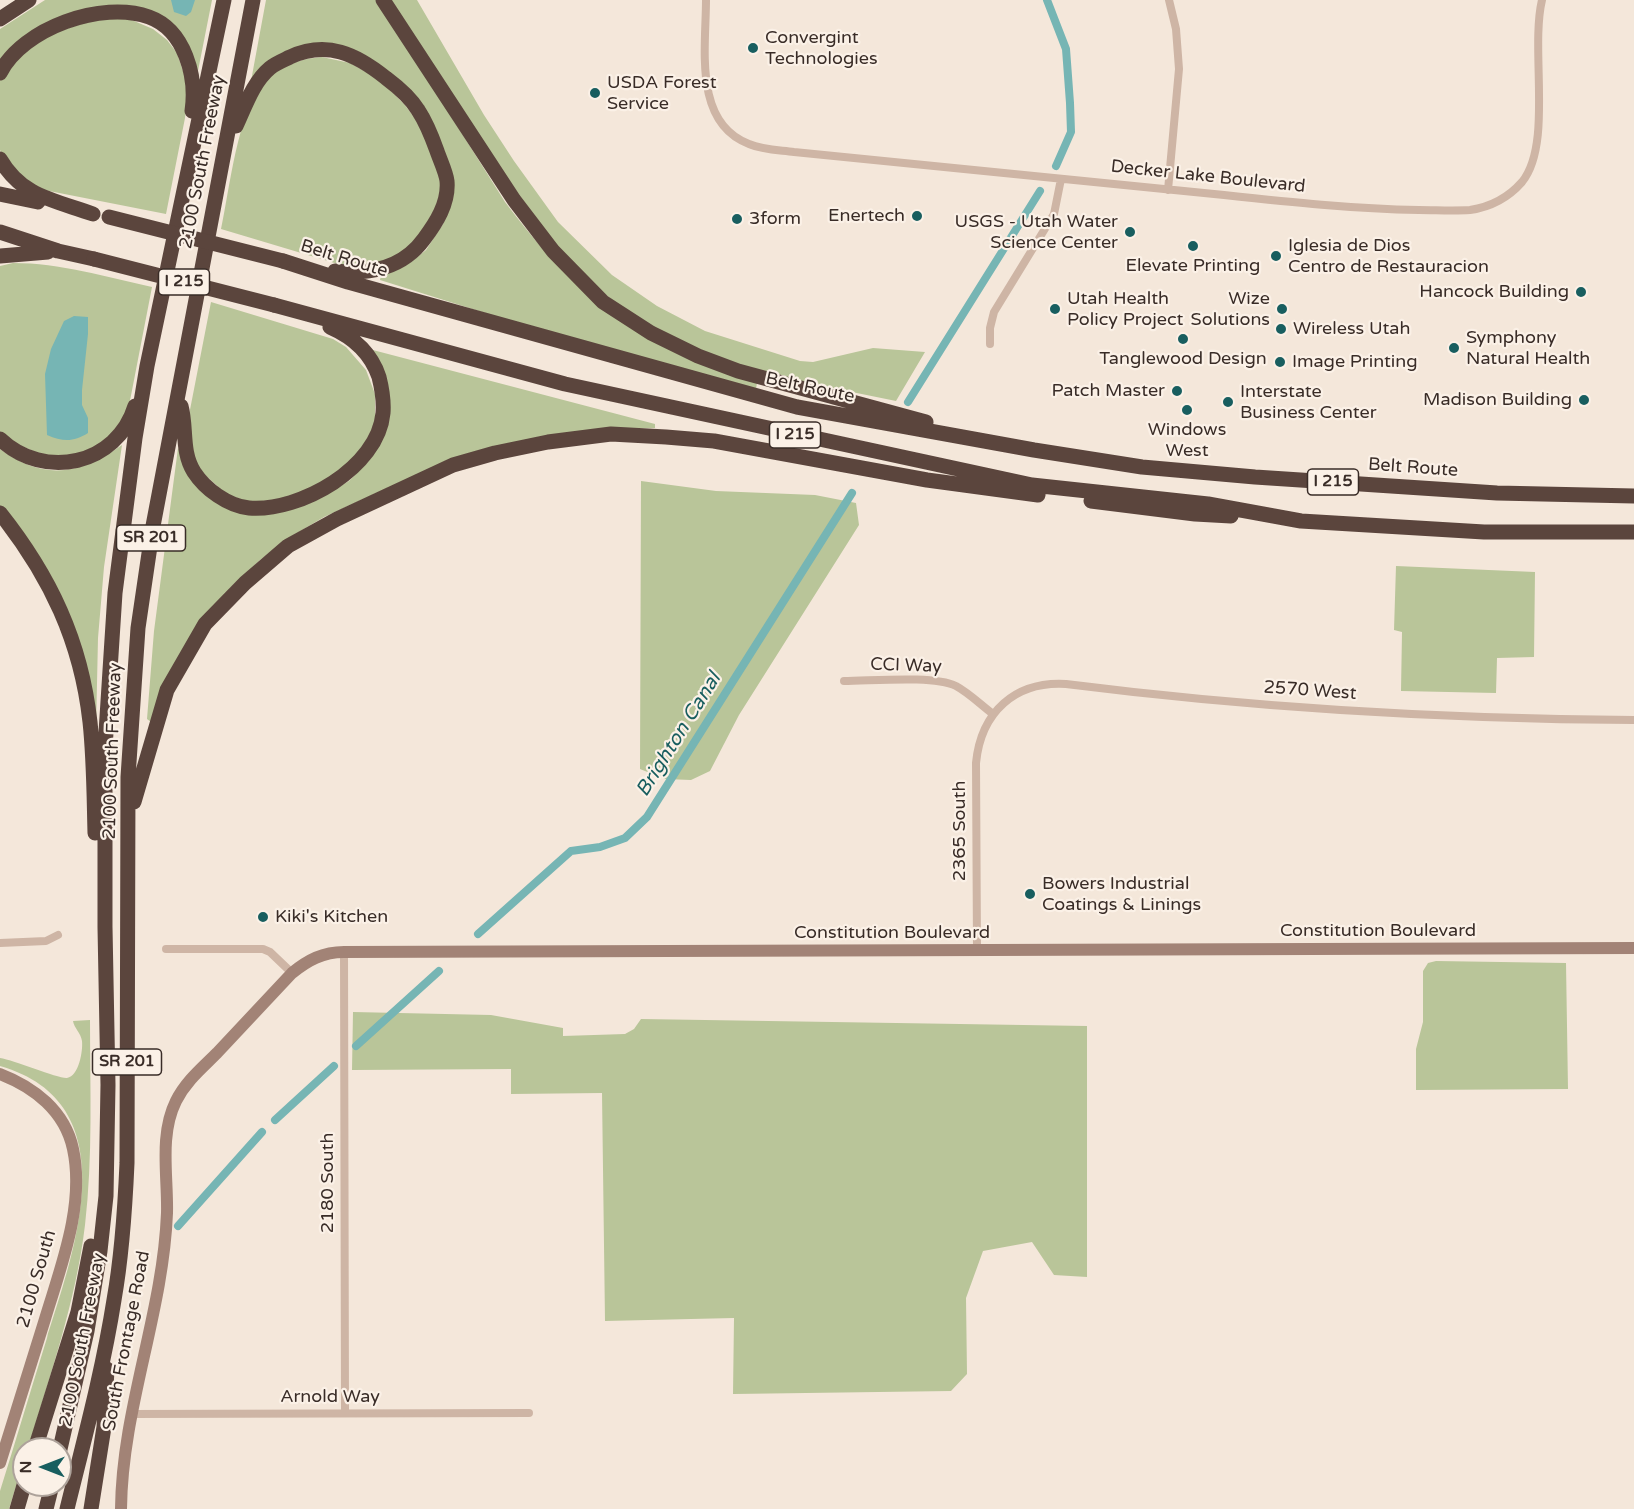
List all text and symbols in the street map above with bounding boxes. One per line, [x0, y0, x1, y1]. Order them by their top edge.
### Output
place label: Convergint Technologies [765, 27, 878, 70]
marker: Convergint Technologies [746, 41, 760, 55]
place label: USDA Forest Service [607, 72, 717, 115]
street label: 2100 South Freeway [176, 73, 230, 251]
marker: USDA Forest Service [588, 86, 602, 100]
street label: Decker Lake Boulevard [1110, 156, 1306, 198]
place label: Enertech [828, 205, 905, 227]
place label: 3form [749, 208, 801, 230]
marker: Enertech [910, 209, 924, 223]
place label: USGS - Utah Water Science Center [955, 211, 1118, 254]
marker: 3form [730, 212, 744, 226]
marker: USGS - Utah Water Science Center [1123, 225, 1137, 239]
street label: Belt Route [298, 235, 390, 283]
place label: Iglesia de Dios Centro de Restauracion [1288, 235, 1489, 278]
marker: Elevate Printing [1186, 239, 1200, 253]
marker: Iglesia de Dios Centro de Restauracion [1269, 249, 1283, 263]
place label: Elevate Printing [1126, 255, 1260, 277]
road number: I 215 [158, 269, 210, 295]
place label: Hancock Building [1419, 281, 1569, 303]
marker: Hancock Building [1574, 285, 1588, 299]
place label: Utah Health Policy Project [1067, 288, 1183, 330]
place label: Wize Solutions [1191, 288, 1270, 330]
marker: Utah Health Policy Project [1048, 302, 1062, 316]
marker: Wize Solutions [1275, 302, 1289, 316]
place label: Wireless Utah [1293, 318, 1410, 340]
marker: Wireless Utah [1274, 322, 1288, 336]
place label: Symphony Natural Health [1466, 327, 1590, 370]
marker: Tanglewood Design [1176, 332, 1190, 346]
marker: Symphony Natural Health [1447, 341, 1461, 355]
place label: Tanglewood Design [1099, 348, 1267, 370]
place label: Image Printing [1292, 351, 1418, 373]
marker: Image Printing [1273, 355, 1287, 369]
street label: Belt Route [764, 368, 856, 408]
place label: Patch Master [1052, 380, 1165, 402]
place label: Interstate Business Center [1240, 381, 1377, 424]
marker: Patch Master [1170, 384, 1184, 398]
place label: Madison Building [1423, 389, 1572, 411]
marker: Madison Building [1577, 393, 1591, 407]
marker: Interstate Business Center [1221, 395, 1235, 409]
marker: Windows West [1180, 403, 1194, 417]
place label: Windows West [1148, 419, 1226, 462]
road number: I 215 [770, 422, 820, 448]
street label: Belt Route [1367, 454, 1459, 482]
road number: I 215 [1308, 469, 1358, 495]
road number: SR 201 [116, 525, 186, 551]
street label: CCI Way [870, 654, 942, 678]
street label: 2100 South Freeway [99, 662, 127, 840]
water label: Brighton Canal [631, 669, 727, 801]
street label: 2570 West [1263, 677, 1357, 705]
street label: 2365 South [949, 781, 971, 881]
place label: Bowers Industrial Coatings & Linings [1042, 873, 1201, 916]
marker: Bowers Industrial Coatings & Linings [1023, 887, 1037, 901]
place label: Kiki's Kitchen [275, 906, 388, 928]
marker: Kiki's Kitchen [256, 910, 270, 924]
street label: Constitution Boulevard [1280, 920, 1476, 942]
street label: Constitution Boulevard [794, 922, 990, 944]
road number: SR 201 [92, 1049, 162, 1075]
street label: 2180 South [317, 1133, 339, 1233]
street label: 2100 South [13, 1228, 61, 1330]
street label: South Frontage Road [99, 1249, 155, 1433]
street label: 2100 South Freeway [56, 1251, 110, 1429]
street label: Arnold Way [280, 1386, 380, 1408]
north arrow [12, 1437, 72, 1497]
text: N [16, 1461, 36, 1473]

